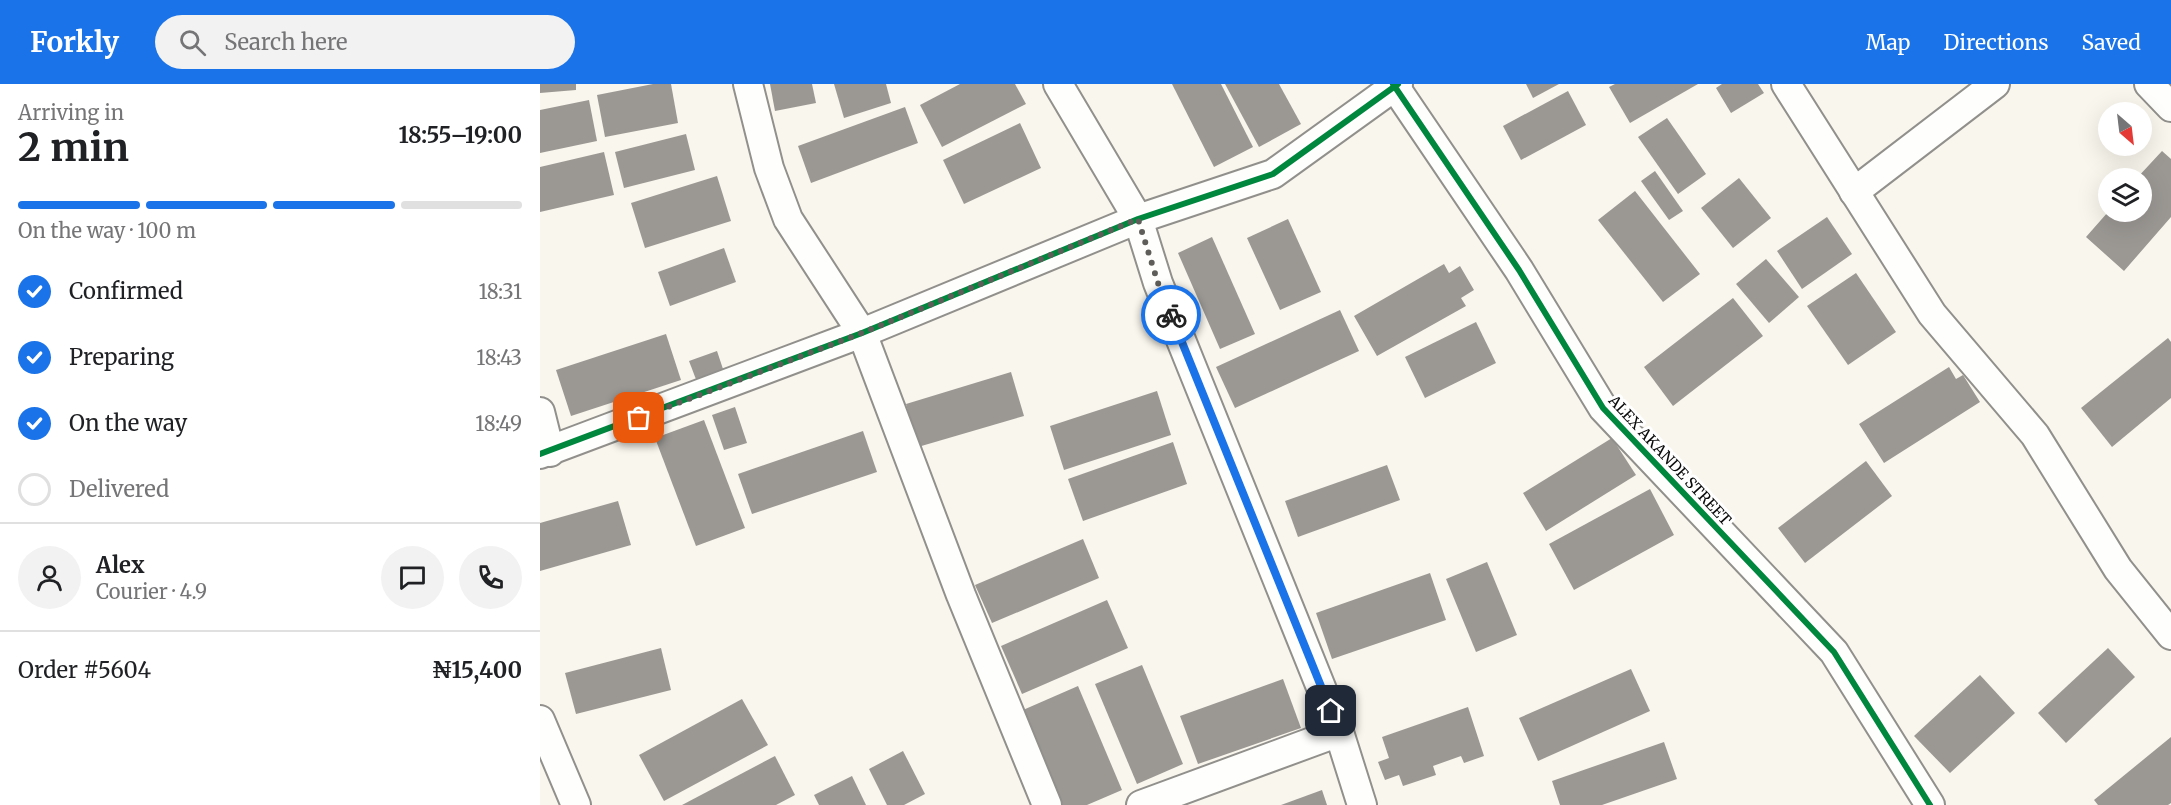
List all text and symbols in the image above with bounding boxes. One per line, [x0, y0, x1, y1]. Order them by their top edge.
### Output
search box [155, 15, 575, 69]
text: Forkly [30, 24, 119, 60]
icon: search [176, 26, 209, 59]
text: Search here [224, 28, 348, 56]
text: Map [1866, 29, 1910, 56]
text: Directions [1943, 29, 2048, 56]
text: Saved [2081, 29, 2141, 56]
text: Arriving in [18, 100, 124, 125]
north arrow [2098, 102, 2152, 156]
map controls [2098, 102, 2152, 222]
text: 18:55–19:00 [399, 121, 522, 149]
text: 2 min [18, 123, 129, 172]
button: layers [2098, 168, 2152, 222]
text: On the way · 100 m [18, 218, 196, 243]
icon: check [18, 275, 51, 308]
text: Confirmed [69, 277, 183, 305]
text: 18:31 [478, 279, 522, 304]
courier [1141, 285, 1201, 345]
icon: bike [1155, 299, 1188, 332]
icon: check [18, 341, 51, 374]
text: Preparing [69, 343, 174, 371]
text: 18:43 [476, 345, 522, 370]
street label: ALEX AKANDE STREET [1604, 390, 1736, 529]
pin [613, 392, 664, 443]
icon: bag [622, 401, 655, 434]
icon: check [18, 407, 51, 440]
text: On the way [69, 409, 187, 437]
text: 18:49 [475, 411, 522, 436]
text: Delivered [69, 475, 169, 503]
button: person [18, 546, 81, 609]
button: chat [381, 546, 444, 609]
button: phone [459, 546, 522, 609]
text: Alex [96, 551, 145, 579]
text: Courier · 4.9 [96, 579, 207, 604]
text: Order #5604 [18, 656, 151, 684]
text: ₦15,400 [431, 656, 522, 684]
pin [1305, 685, 1356, 736]
icon: home [1314, 694, 1347, 727]

